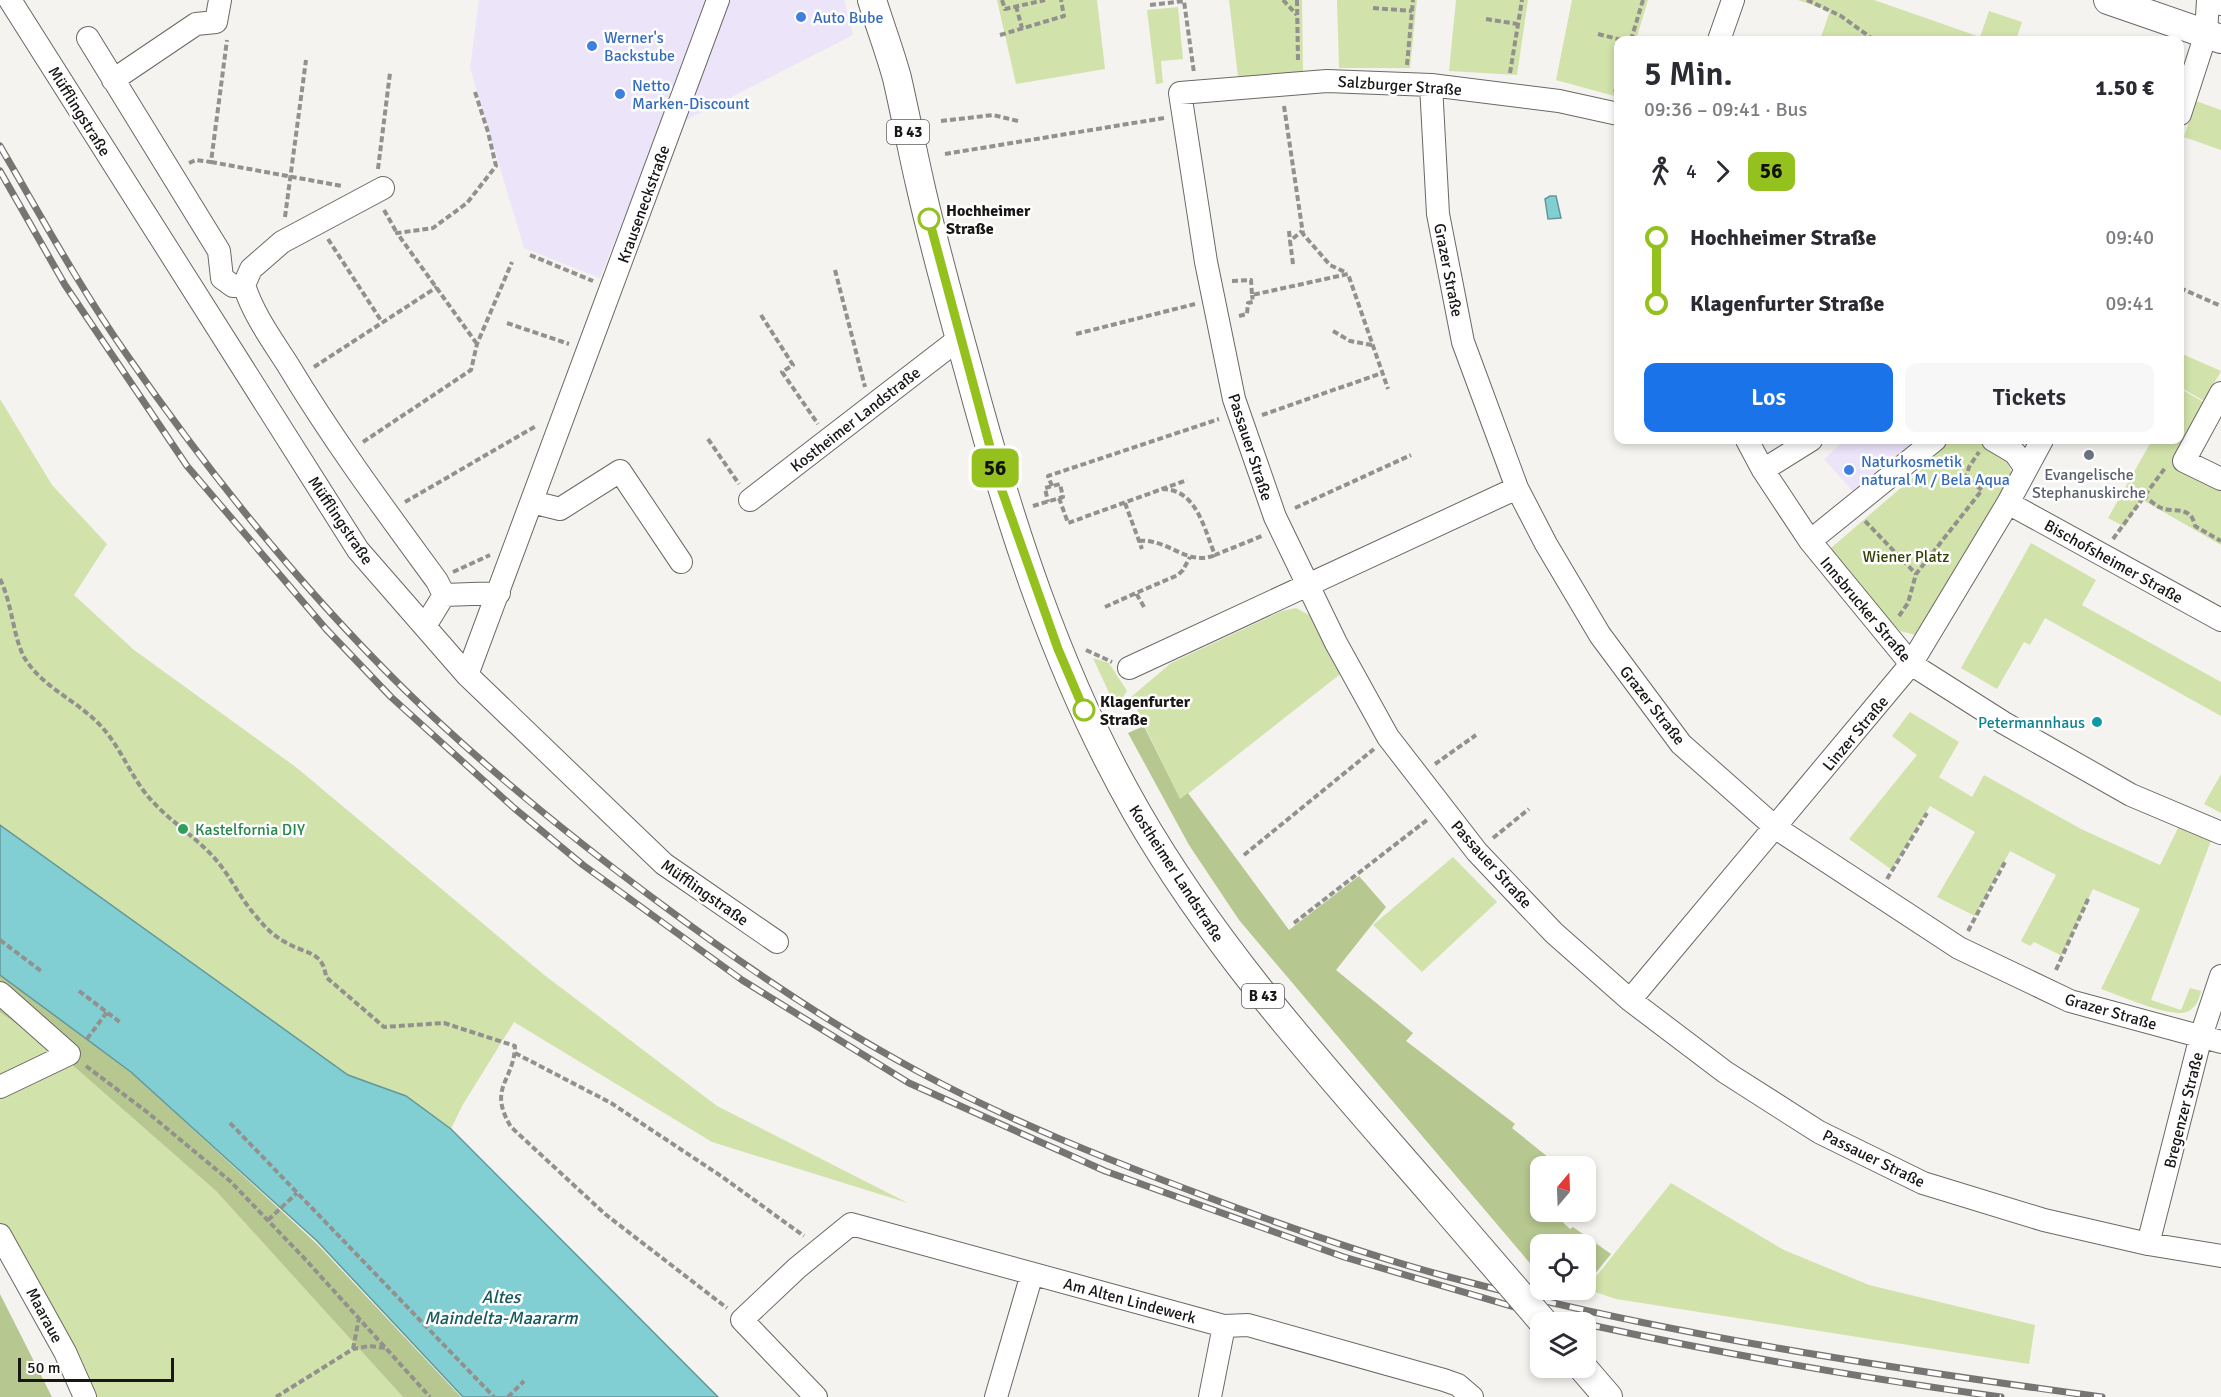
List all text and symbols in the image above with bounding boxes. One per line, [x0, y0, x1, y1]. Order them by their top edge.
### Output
place label: Auto Bube [813, 8, 884, 28]
marker: Auto Bube [794, 10, 808, 24]
place label: Werner's Backstube [604, 28, 675, 66]
marker: Werner's Backstube [585, 39, 599, 53]
text: 5 Min. [1644, 54, 1733, 95]
street label: Müfflingstraße [44, 63, 115, 160]
street label: Salzburger Straße [1337, 72, 1463, 100]
text: 1.50 € [2095, 74, 2154, 101]
place label: Netto Marken-Discount [632, 76, 750, 114]
marker: Netto Marken-Discount [613, 87, 627, 101]
text: 09:36 – 09:41 · Bus [1644, 97, 1807, 122]
road number: B 43 [887, 120, 929, 144]
street label: Krauseneckstraße [613, 143, 675, 266]
icon: walk [1644, 155, 1677, 188]
icon: forward [1706, 155, 1739, 188]
text: 56 [1760, 158, 1783, 184]
text: 4 [1686, 159, 1697, 184]
place label: Hochheimer Straße [946, 201, 1031, 239]
marker: Hochheimer Straße [918, 208, 940, 230]
street label: Grazer Straße [1429, 222, 1467, 319]
text: Hochheimer Straße [1690, 224, 1876, 251]
text: 09:40 [2105, 225, 2154, 250]
text: Klagenfurter Straße [1690, 290, 1884, 317]
text: 09:41 [2105, 291, 2154, 316]
street label: Kostheimer Landstraße [787, 363, 925, 477]
button: Los [1644, 363, 1893, 432]
button: Tickets [1905, 363, 2154, 432]
street label: Passauer Straße [1223, 391, 1277, 503]
line badge: 56 [968, 448, 1022, 488]
marker: Evangelische Stephanuskirche [2082, 448, 2096, 462]
place label: Naturkosmetik natural M / Bela Aqua [1861, 452, 2010, 490]
text: 56 [984, 455, 1006, 481]
marker: Naturkosmetik natural M / Bela Aqua [1842, 463, 1856, 477]
place label: Evangelische Stephanuskirche [2032, 465, 2146, 503]
street label: Müfflingstraße [303, 473, 377, 569]
street label: Bischofsheimer Straße [2041, 515, 2186, 608]
park label: Wiener Platz [1863, 547, 1949, 567]
street label: Innsbrucker Straße [1815, 553, 1915, 666]
street label: Grazer Straße [1615, 662, 1689, 749]
place label: Klagenfurter Straße [1100, 692, 1191, 730]
street label: Linzer Straße [1819, 692, 1893, 775]
marker: Klagenfurter Straße [1073, 699, 1095, 721]
place label: Petermannhaus [1978, 713, 2085, 733]
marker: Petermannhaus [2090, 715, 2104, 729]
street label: Kostheimer Landstraße [1124, 801, 1228, 946]
street label: Passauer Straße [1447, 817, 1536, 913]
place label: Kastelfornia DIY [195, 820, 305, 840]
marker: Kastelfornia DIY [176, 822, 190, 836]
street label: Müfflingstraße [657, 855, 752, 930]
road number: B 43 [1242, 984, 1284, 1008]
street label: Grazer Straße [2062, 989, 2159, 1035]
street label: Bregenzer Straße [2160, 1050, 2208, 1170]
street label: Passauer Straße [1819, 1125, 1928, 1192]
north arrow [1530, 1156, 1596, 1222]
map controls [1530, 1156, 1596, 1378]
button: locate [1530, 1234, 1596, 1300]
street label: Am Alten Lindewerk [1061, 1274, 1198, 1328]
street label: Maaraue [21, 1284, 67, 1347]
water label: Altes Maindelta-Maararm [424, 1286, 578, 1329]
button: layers [1530, 1312, 1596, 1378]
scale bar [18, 1355, 174, 1382]
text: 50 m [27, 1358, 61, 1378]

